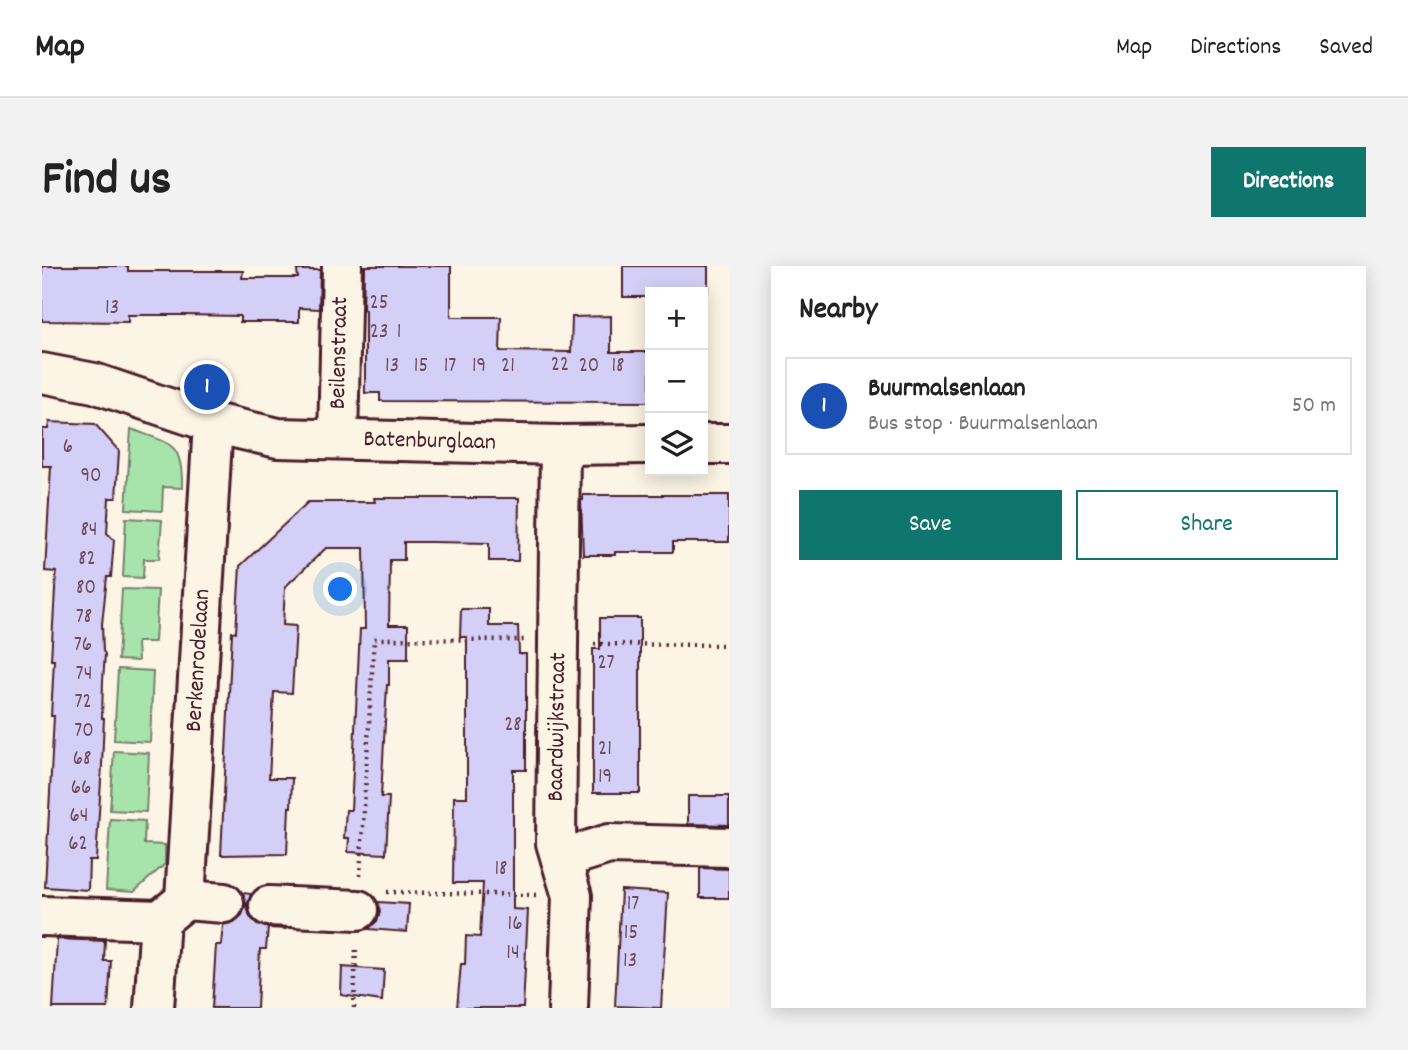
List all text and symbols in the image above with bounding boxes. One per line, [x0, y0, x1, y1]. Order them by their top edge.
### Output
text: Map [35, 25, 85, 72]
text: Map [1116, 31, 1152, 65]
text: Directions [1190, 31, 1281, 65]
text: Saved [1319, 31, 1373, 65]
text: Find us [42, 147, 171, 217]
button: Directions [1211, 147, 1366, 217]
map controls [645, 287, 708, 476]
button: + [645, 287, 708, 350]
house number: 25 [370, 289, 388, 319]
text: Nearby [799, 290, 877, 333]
house number: 13 [105, 294, 119, 324]
street label: Beilenstraat [322, 296, 358, 410]
house number: 23 [370, 318, 388, 348]
house number: 1 [397, 318, 401, 348]
button: − [645, 350, 708, 413]
house number: 22 [551, 351, 569, 381]
house number: 13 [385, 352, 399, 382]
house number: 15 [414, 352, 428, 382]
house number: 17 [444, 352, 456, 382]
house number: 19 [472, 352, 486, 382]
house number: 21 [501, 352, 515, 382]
house number: 20 [579, 352, 599, 382]
house number: 18 [611, 352, 625, 382]
pin: 1 [184, 361, 230, 413]
text: Buurmalsenlaan [868, 371, 1026, 408]
text: 1 [821, 390, 827, 423]
text: 50 m [1292, 390, 1336, 423]
text: Bus stop · Buurmalsenlaan [868, 408, 1098, 441]
button: layers [645, 413, 708, 476]
street label: Batenburglaan [363, 423, 497, 460]
house number: 6 [63, 433, 73, 463]
house number: 90 [80, 462, 102, 492]
button: Save [799, 490, 1062, 560]
button: Share [1076, 490, 1338, 560]
house number: 84 [80, 516, 98, 546]
house number: 82 [78, 545, 96, 575]
your location [323, 572, 357, 606]
house number: 80 [76, 574, 96, 604]
street label: Berkenrodelaan [178, 588, 220, 733]
house number: 78 [76, 603, 92, 633]
house number: 76 [74, 631, 92, 661]
house number: 27 [597, 649, 615, 679]
street label: Baardwijkstraat [540, 652, 576, 802]
house number: 74 [76, 660, 92, 690]
house number: 72 [74, 688, 92, 718]
house number: 28 [504, 711, 522, 741]
house number: 70 [74, 717, 94, 747]
house number: 21 [598, 735, 612, 765]
house number: 68 [73, 745, 91, 775]
house number: 19 [598, 763, 612, 793]
house number: 66 [71, 774, 91, 804]
house number: 64 [69, 802, 89, 832]
house number: 62 [68, 830, 88, 860]
house number: 18 [494, 855, 508, 885]
house number: 17 [627, 890, 639, 920]
house number: 16 [508, 910, 522, 940]
house number: 15 [624, 919, 638, 949]
house number: 14 [506, 939, 520, 969]
house number: 13 [623, 947, 637, 977]

